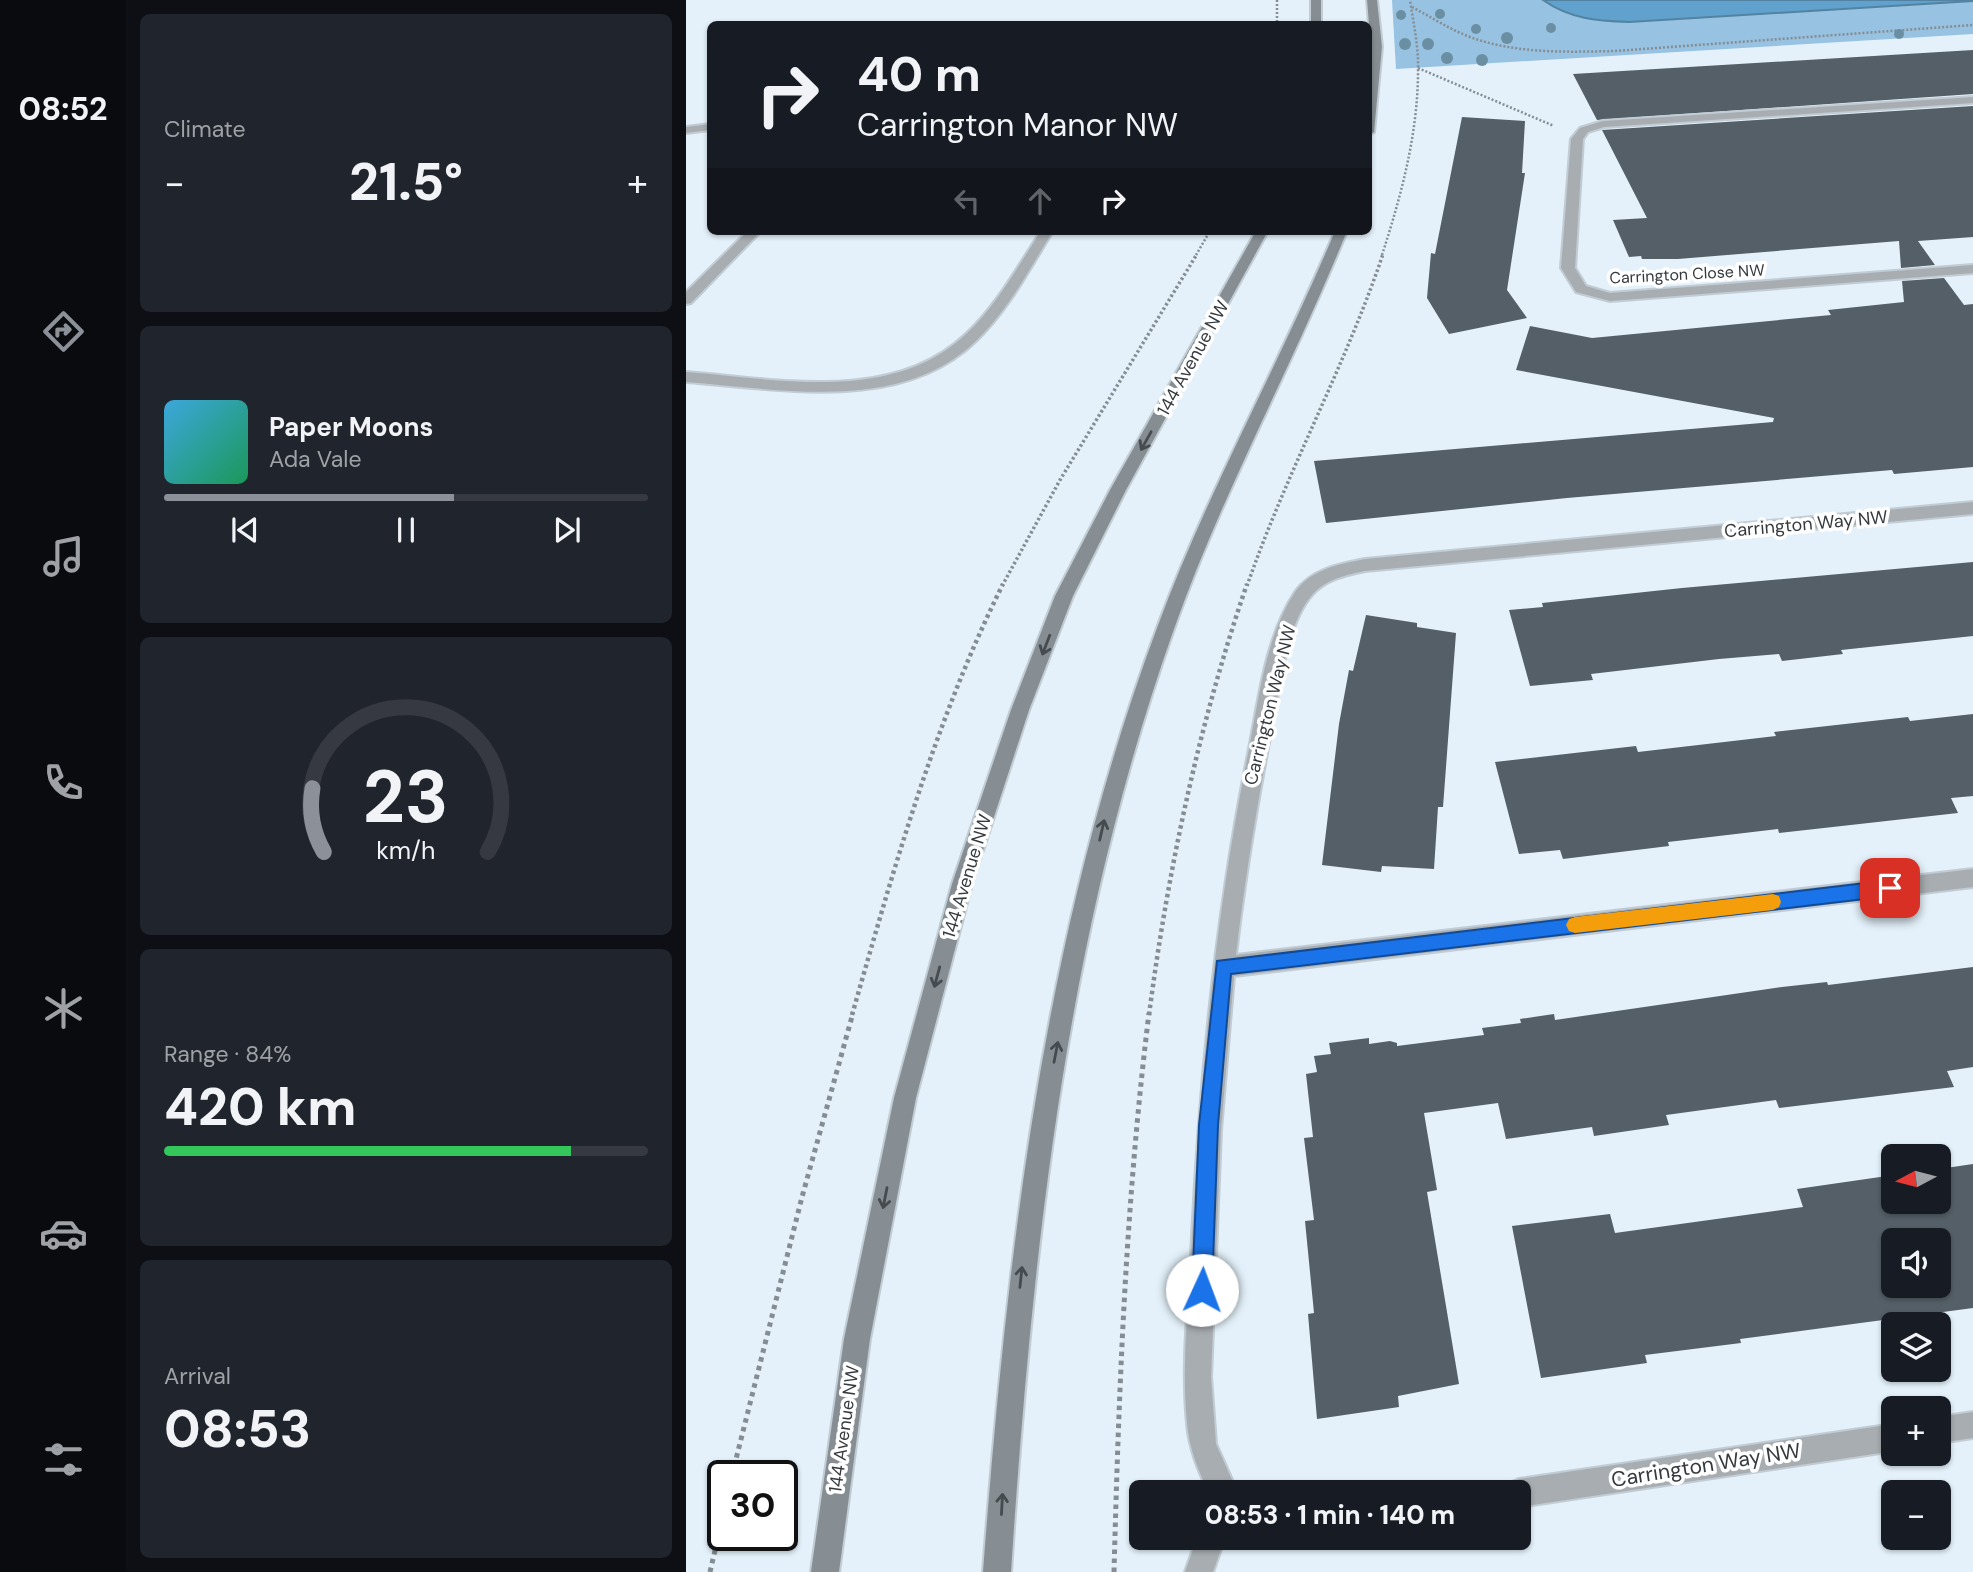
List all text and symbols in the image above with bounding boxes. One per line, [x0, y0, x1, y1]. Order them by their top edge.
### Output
text: 40 m [857, 42, 981, 106]
icon: right [742, 49, 833, 140]
text: 08:52 [18, 88, 108, 130]
text: Carrington Manor NW [857, 104, 1178, 146]
text: Climate [164, 114, 246, 144]
text: 21.5° [349, 148, 463, 216]
text: − [164, 158, 185, 208]
text: + [627, 158, 648, 208]
icon: left [948, 182, 986, 220]
icon: ahead [1021, 182, 1059, 220]
icon: right [1094, 182, 1132, 220]
street label: Carrington Close NW [1609, 259, 1766, 289]
street label: 144 Avenue NW [1151, 296, 1235, 420]
icon: directions [39, 307, 88, 356]
text: Paper Moons [269, 410, 433, 444]
one-way arrow [1139, 430, 1152, 451]
text: Ada Vale [269, 444, 362, 474]
street label: Carrington Way NW [1723, 505, 1889, 543]
icon: previous [226, 511, 264, 549]
icon: pause [387, 511, 425, 549]
icon: next [548, 511, 586, 549]
icon: music [39, 532, 88, 581]
street label: Carrington Way NW [1239, 623, 1301, 787]
one-way arrow [1038, 633, 1051, 655]
text: 23 [363, 750, 449, 845]
icon: phone [39, 758, 88, 807]
street label: 144 Avenue NW [937, 811, 997, 941]
one-way arrow [1096, 819, 1109, 842]
text: km/h [376, 834, 436, 867]
pin [1860, 858, 1920, 918]
icon: arrive [1871, 869, 1909, 907]
one-way arrow [930, 965, 943, 988]
icon: climate [39, 984, 88, 1033]
text: Range · 84% [164, 1039, 291, 1069]
one-way arrow [1050, 1042, 1063, 1064]
text: 420 km [164, 1073, 356, 1141]
north arrow [1881, 1144, 1951, 1214]
map controls [1881, 1144, 1951, 1550]
one-way arrow [878, 1187, 892, 1209]
icon: car [39, 1209, 88, 1258]
button: sound [1881, 1228, 1951, 1298]
position arrow [1165, 1253, 1239, 1327]
one-way arrow [1015, 1266, 1028, 1289]
button: layers [1881, 1312, 1951, 1382]
text: Arrival [164, 1361, 231, 1391]
street label: 144 Avenue NW [823, 1364, 865, 1494]
text: 08:53 [164, 1395, 311, 1463]
button: + [1881, 1396, 1951, 1466]
icon: filters [39, 1435, 88, 1484]
street label: Carrington Way NW [1609, 1436, 1803, 1494]
speed limit sign: 30 [707, 1460, 798, 1551]
button: − [1881, 1480, 1951, 1550]
one-way arrow [995, 1493, 1008, 1516]
text: 08:53 · 1 min · 140 m [1205, 1498, 1455, 1532]

